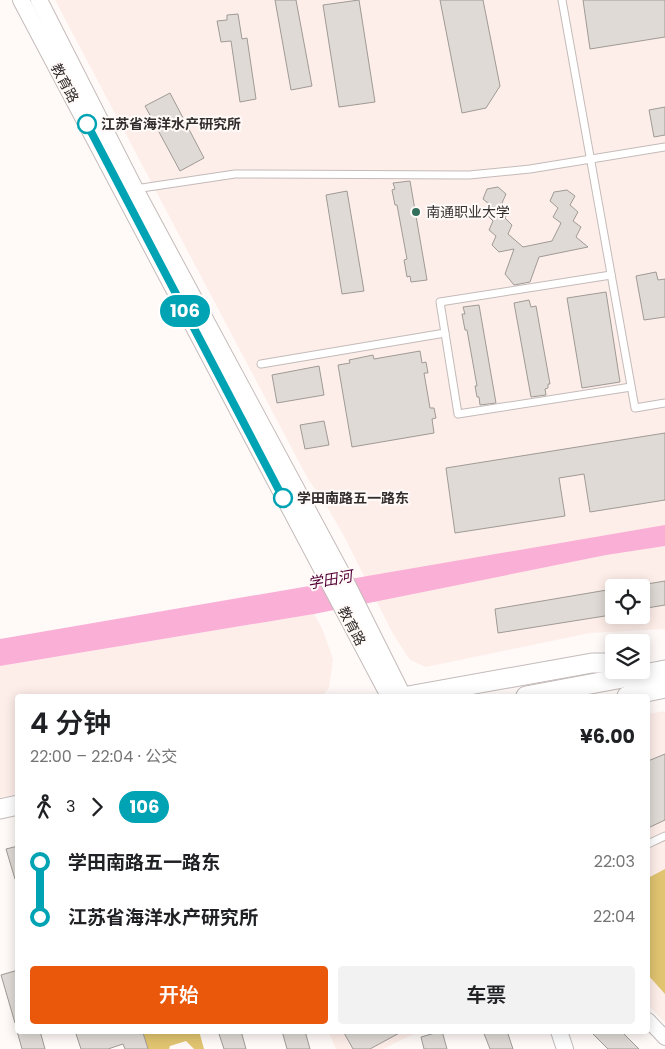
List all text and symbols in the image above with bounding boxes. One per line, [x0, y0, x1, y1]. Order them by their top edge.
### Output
street label: 教育路 [46, 60, 84, 106]
marker: 江苏省海洋水产研究所 [77, 114, 97, 134]
place label: 江苏省海洋水产研究所 [101, 114, 241, 134]
place label: 南通职业大学 [426, 202, 510, 222]
marker: 南通职业大学 [410, 206, 422, 218]
line badge: 106 [156, 295, 214, 327]
text: 106 [170, 298, 200, 323]
marker: 学田南路五一路东 [273, 488, 293, 508]
place label: 学田南路五一路东 [297, 488, 409, 508]
water label: 学田河 [306, 565, 357, 594]
map controls [605, 579, 650, 679]
button: locate [605, 579, 650, 624]
street label: 教育路 [333, 603, 371, 649]
button: layers [605, 634, 650, 679]
text: 4 分钟 [30, 704, 111, 743]
text: ¥6.00 [580, 723, 635, 750]
text: 22:00 – 22:04 · 公交 [30, 745, 177, 768]
icon: walk [30, 793, 58, 821]
icon: forward [83, 793, 111, 821]
text: 106 [129, 794, 159, 819]
text: 3 [66, 795, 75, 818]
text: 学田南路五一路东 [68, 849, 220, 876]
text: 22:03 [594, 850, 635, 873]
text: 江苏省海洋水产研究所 [68, 904, 258, 931]
text: 22:04 [593, 905, 635, 928]
button: 开始 [30, 966, 328, 1024]
button: 车票 [338, 966, 635, 1024]

